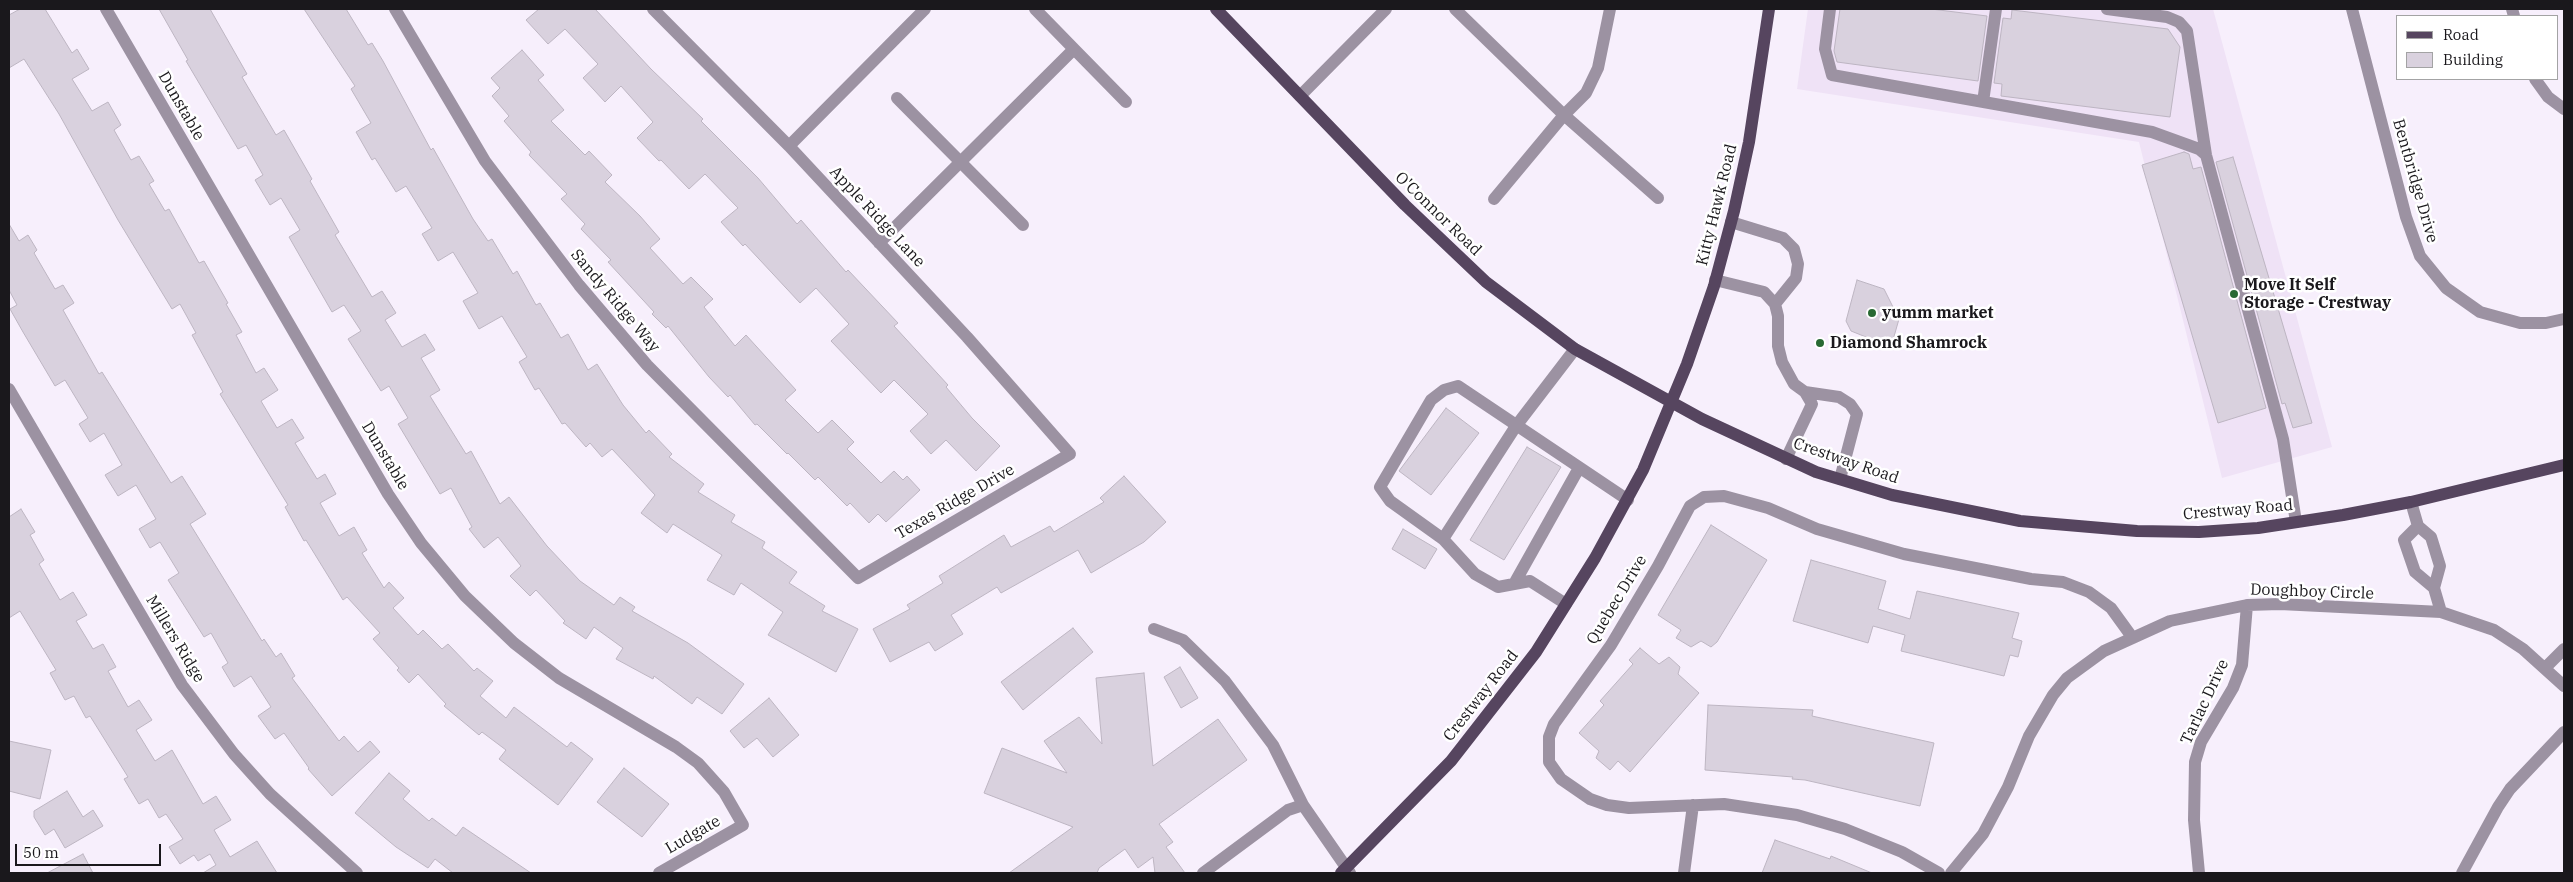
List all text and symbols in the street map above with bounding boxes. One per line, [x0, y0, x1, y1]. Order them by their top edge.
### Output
legend [2396, 15, 2558, 80]
text: Road [2443, 25, 2479, 44]
text: Building [2443, 50, 2503, 69]
street label: Dunstable [154, 68, 208, 144]
street label: Bentbridge Drive [2388, 117, 2442, 245]
street label: Kitty Hawk Road [1693, 142, 1741, 268]
street label: Apple Ridge Lane [825, 163, 929, 271]
street label: O'Connor Road [1391, 168, 1485, 260]
street label: Sandy Ridge Way [566, 246, 664, 356]
place label: Move It Self Storage - Crestway [2244, 275, 2391, 313]
marker: Move It Self Storage - Crestway [2228, 288, 2240, 300]
place label: yumm market [1882, 303, 1994, 323]
marker: yumm market [1866, 307, 1878, 319]
place label: Diamond Shamrock [1830, 333, 1987, 353]
marker: Diamond Shamrock [1814, 337, 1826, 349]
street label: Dunstable [357, 418, 413, 494]
street label: Crestway Road [1791, 434, 1901, 488]
street label: Texas Ridge Drive [892, 460, 1018, 544]
street label: Crestway Road [2182, 496, 2294, 524]
street label: Quebec Drive [1583, 552, 1651, 648]
street label: Doughboy Circle [2250, 580, 2374, 604]
street label: Millers Ridge [141, 592, 209, 686]
street label: Crestway Road [1439, 647, 1523, 745]
street label: Tarlac Drive [2177, 656, 2233, 748]
street label: Ludgate [662, 812, 724, 858]
scale bar [18, 834, 164, 866]
text: 50 m [23, 843, 59, 862]

